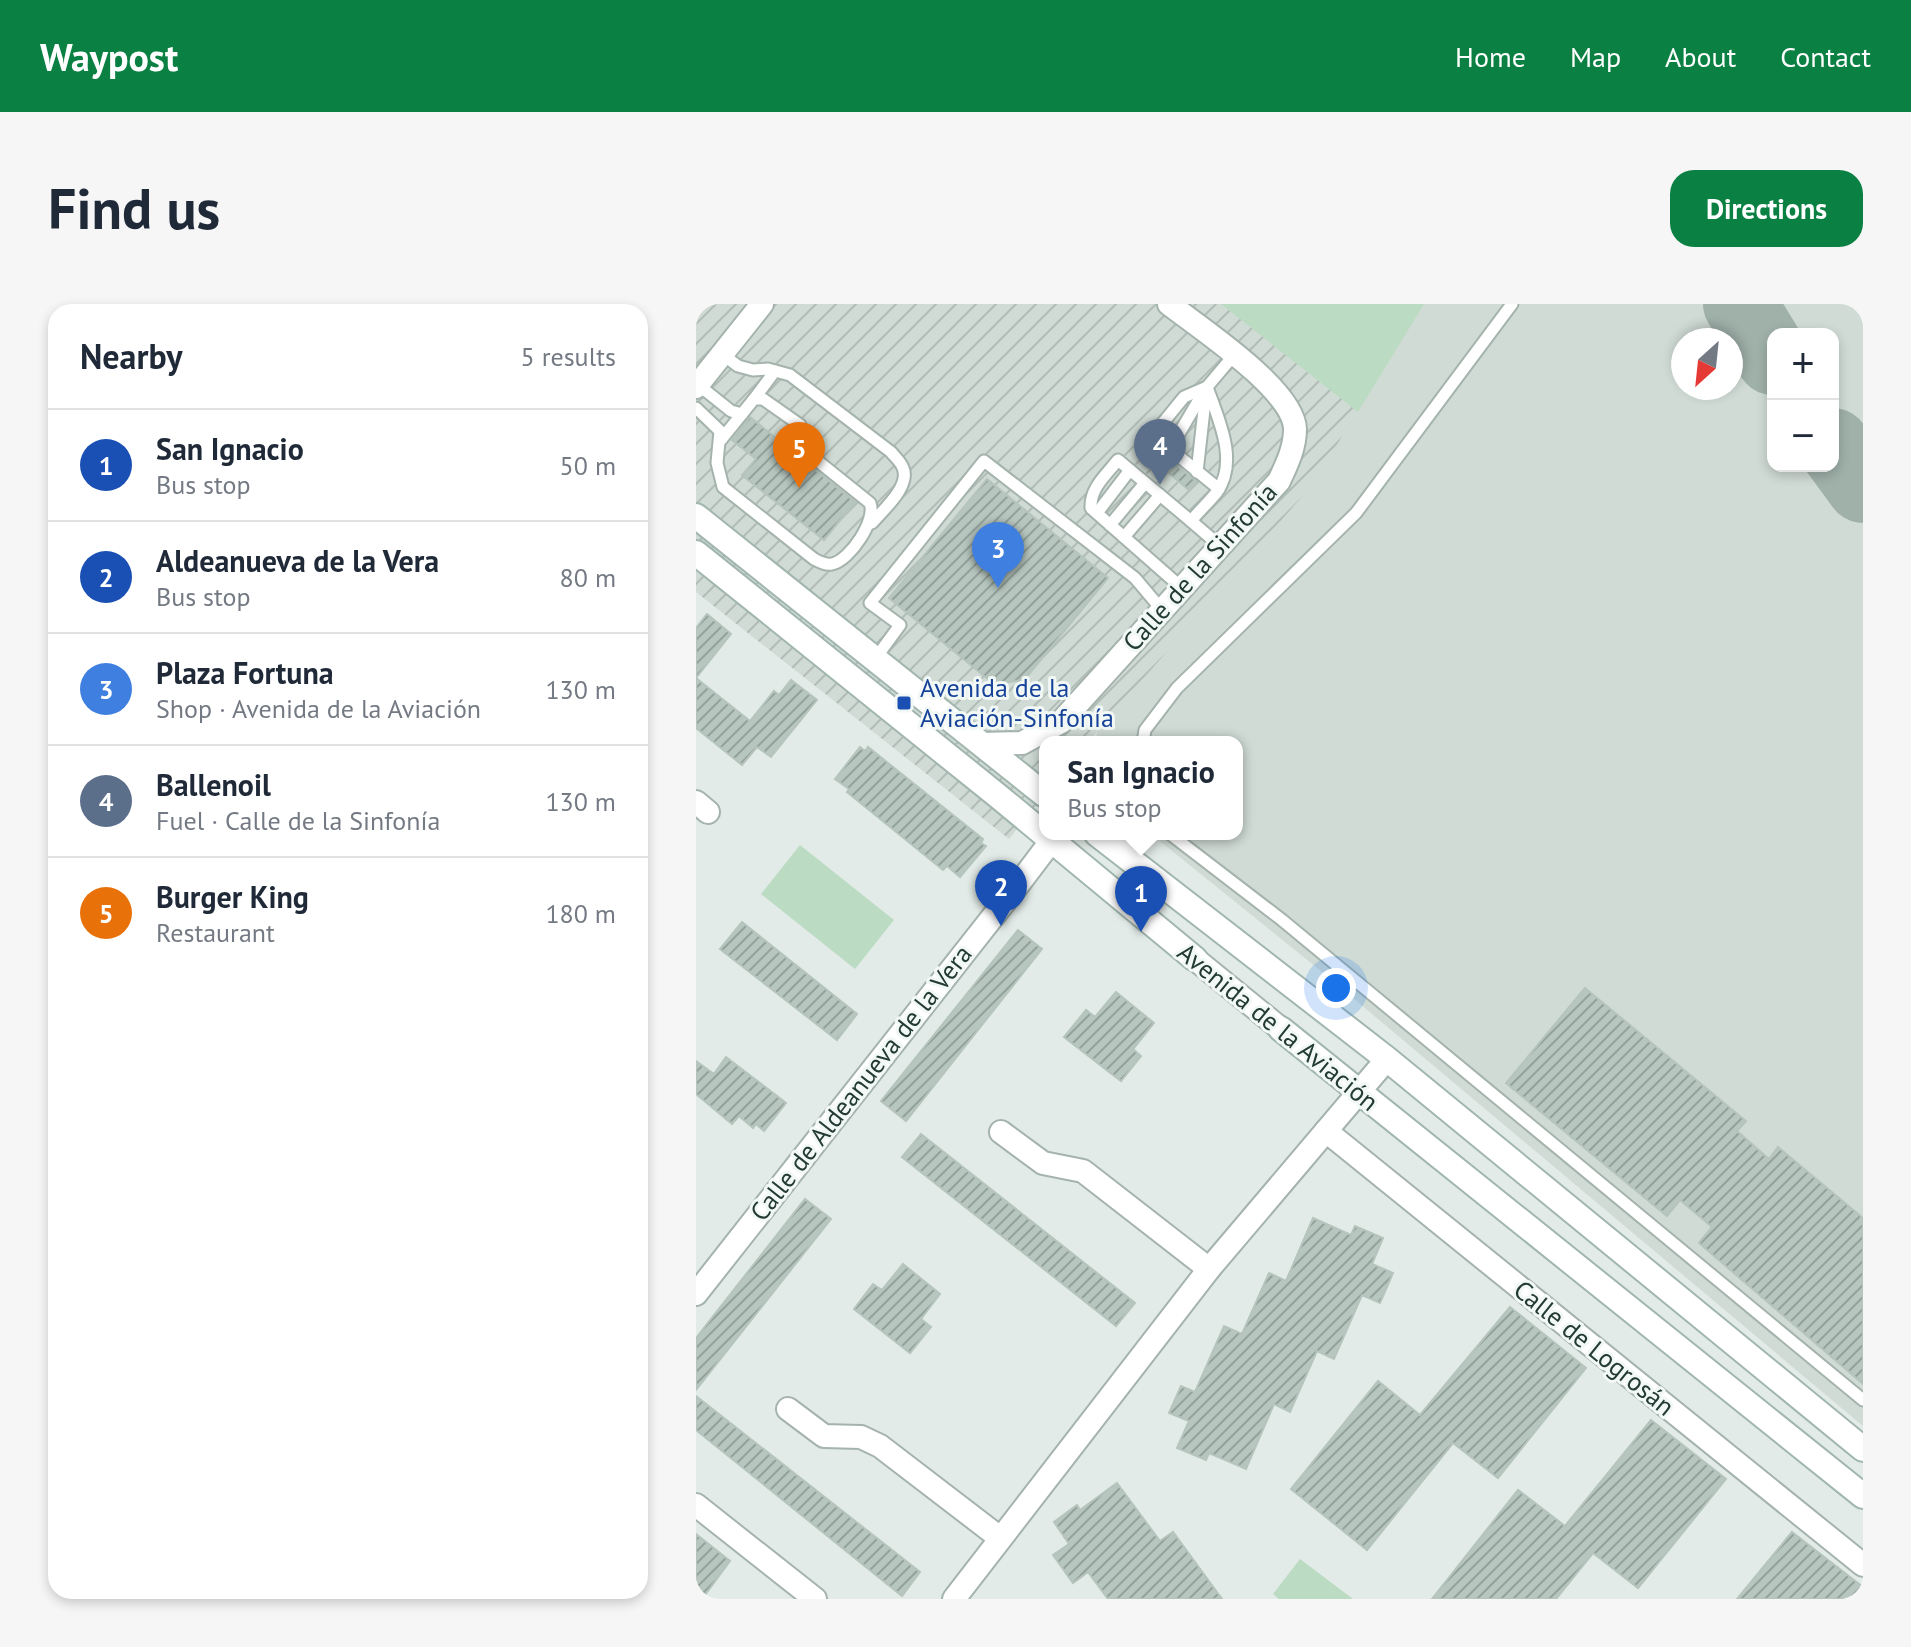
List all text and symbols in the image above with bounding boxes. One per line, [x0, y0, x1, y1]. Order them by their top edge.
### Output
text: Waypost [40, 32, 178, 81]
text: Home [1455, 38, 1526, 75]
text: Map [1570, 38, 1621, 75]
text: About [1665, 38, 1736, 75]
text: Contact [1780, 38, 1871, 75]
button: Directions [1670, 170, 1863, 247]
text: Find us [48, 172, 220, 244]
north arrow [1671, 328, 1743, 400]
map controls [1767, 328, 1839, 472]
button: + [1767, 328, 1839, 400]
text: Nearby [80, 334, 182, 378]
text: 5 results [521, 340, 616, 373]
button: − [1767, 400, 1839, 472]
pin: 4 [1134, 419, 1186, 485]
pin: 5 [773, 422, 825, 488]
text: San Ignacio [156, 429, 304, 468]
text: 1 [99, 449, 113, 482]
text: 50 m [560, 449, 616, 482]
text: Bus stop [156, 468, 251, 501]
street label: Calle de la Sinfonía [1115, 476, 1284, 658]
pin: 3 [972, 522, 1024, 588]
text: Aldeanueva de la Vera [156, 541, 439, 580]
text: 2 [99, 561, 113, 594]
text: 80 m [560, 561, 616, 594]
text: Bus stop [156, 580, 251, 613]
text: Plaza Fortuna [156, 653, 334, 692]
place label: Avenida de la Aviación-Sinfonía [920, 671, 1114, 734]
text: 3 [99, 673, 113, 706]
text: 130 m [545, 673, 616, 706]
text: Shop · Avenida de la Aviación [156, 692, 481, 725]
marker: Avenida de la Aviación-Sinfonía [895, 694, 913, 712]
popup [1039, 736, 1243, 840]
text: San Ignacio [1067, 752, 1215, 791]
text: Ballenoil [156, 765, 271, 804]
text: 4 [99, 785, 113, 818]
text: 130 m [545, 785, 616, 818]
text: Bus stop [1067, 791, 1162, 824]
text: Fuel · Calle de la Sinfonía [156, 804, 440, 837]
pin: 2 [975, 860, 1027, 926]
pin: 1 [1115, 866, 1167, 932]
text: Burger King [156, 877, 309, 916]
text: 5 [99, 897, 113, 930]
text: 180 m [545, 897, 616, 930]
text: Restaurant [156, 916, 275, 949]
street label: Avenida de la Aviación [1171, 935, 1385, 1118]
street label: Calle de Aldeanueva de la Vera [743, 938, 979, 1227]
your location [1316, 968, 1356, 1008]
street label: Calle de Logrosán [1507, 1273, 1681, 1423]

